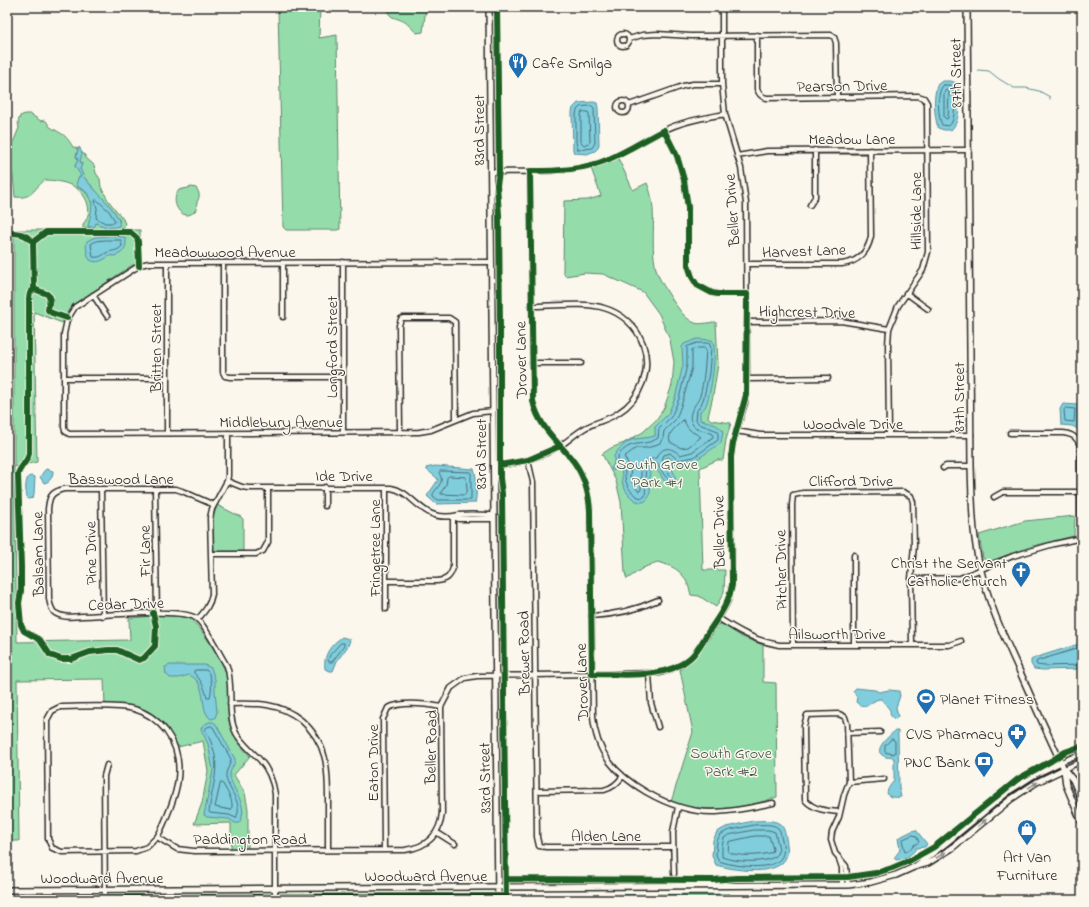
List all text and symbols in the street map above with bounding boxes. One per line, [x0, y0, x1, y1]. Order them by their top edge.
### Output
street label: 87th Street [944, 37, 970, 108]
restaurant icon: Cafe Smilga [507, 51, 529, 79]
place label: Cafe Smilga [532, 52, 612, 76]
street label: Pearson Drive [796, 74, 888, 100]
street label: 83rd Street [468, 94, 492, 165]
street label: Meadow Lane [809, 128, 896, 152]
street label: Hillside Lane [905, 171, 929, 250]
street label: Beller Drive [718, 172, 748, 248]
street label: Harvest Lane [762, 239, 847, 265]
street label: Meadowwood Avenue [154, 241, 296, 265]
street label: Longford Street [321, 295, 345, 398]
street label: Highcrest Drive [759, 300, 856, 326]
street label: Britten Street [145, 303, 169, 393]
street label: Drover Lane [509, 320, 535, 400]
street label: 87th Street [948, 361, 972, 432]
street label: Middlebury Avenue [219, 411, 344, 435]
street label: Woodvale Drive [803, 413, 904, 437]
street label: 83rd Street [470, 418, 494, 489]
park label: South Grove Park #1 [616, 453, 699, 495]
street label: Ide Drive [315, 465, 373, 489]
street label: Basswood Lane [67, 468, 174, 492]
street label: Clifford Drive [809, 470, 894, 494]
street label: Beller Drive [707, 495, 733, 570]
street label: Fringetree Lane [364, 498, 388, 598]
street label: Balsam Lane [26, 510, 52, 598]
street label: Pine Drive [79, 520, 105, 585]
street label: Fir Lane [134, 524, 158, 578]
street label: Pitcher Drive [769, 529, 795, 611]
place label: Christ the Servant Catholic Church [891, 552, 1008, 594]
church icon: Christ the Servant Catholic Church [1010, 560, 1032, 588]
street label: Cedar Drive [88, 592, 165, 618]
street label: Brewer Road [512, 611, 538, 696]
street label: Ailsworth Drive [788, 623, 887, 647]
street label: Drover Lane [570, 642, 596, 722]
sports icon: Planet Fitness [915, 687, 937, 715]
place label: Planet Fitness [940, 688, 1034, 712]
street label: Beller Road [419, 710, 445, 785]
pharmacy icon: CVS Pharmacy [1006, 722, 1028, 750]
place label: CVS Pharmacy [906, 723, 1003, 747]
street label: Eaton Drive [362, 724, 386, 802]
street label: 83rd Street [473, 742, 499, 814]
park label: South Grove Park #2 [690, 742, 773, 784]
bank icon: PNC Bank [973, 750, 995, 778]
place label: PNC Bank [904, 751, 971, 775]
one-way arrow [1027, 781, 1039, 788]
shop icon: Art Van Furniture [1016, 818, 1038, 846]
one-way arrow [977, 819, 988, 828]
street label: Alden Lane [571, 825, 642, 849]
street label: Paddington Road [193, 828, 307, 852]
place label: Art Van Furniture [996, 846, 1058, 888]
one-way arrow [936, 851, 946, 859]
street label: Woodward Avenue [365, 865, 488, 889]
street label: Woodward Avenue [41, 867, 164, 891]

